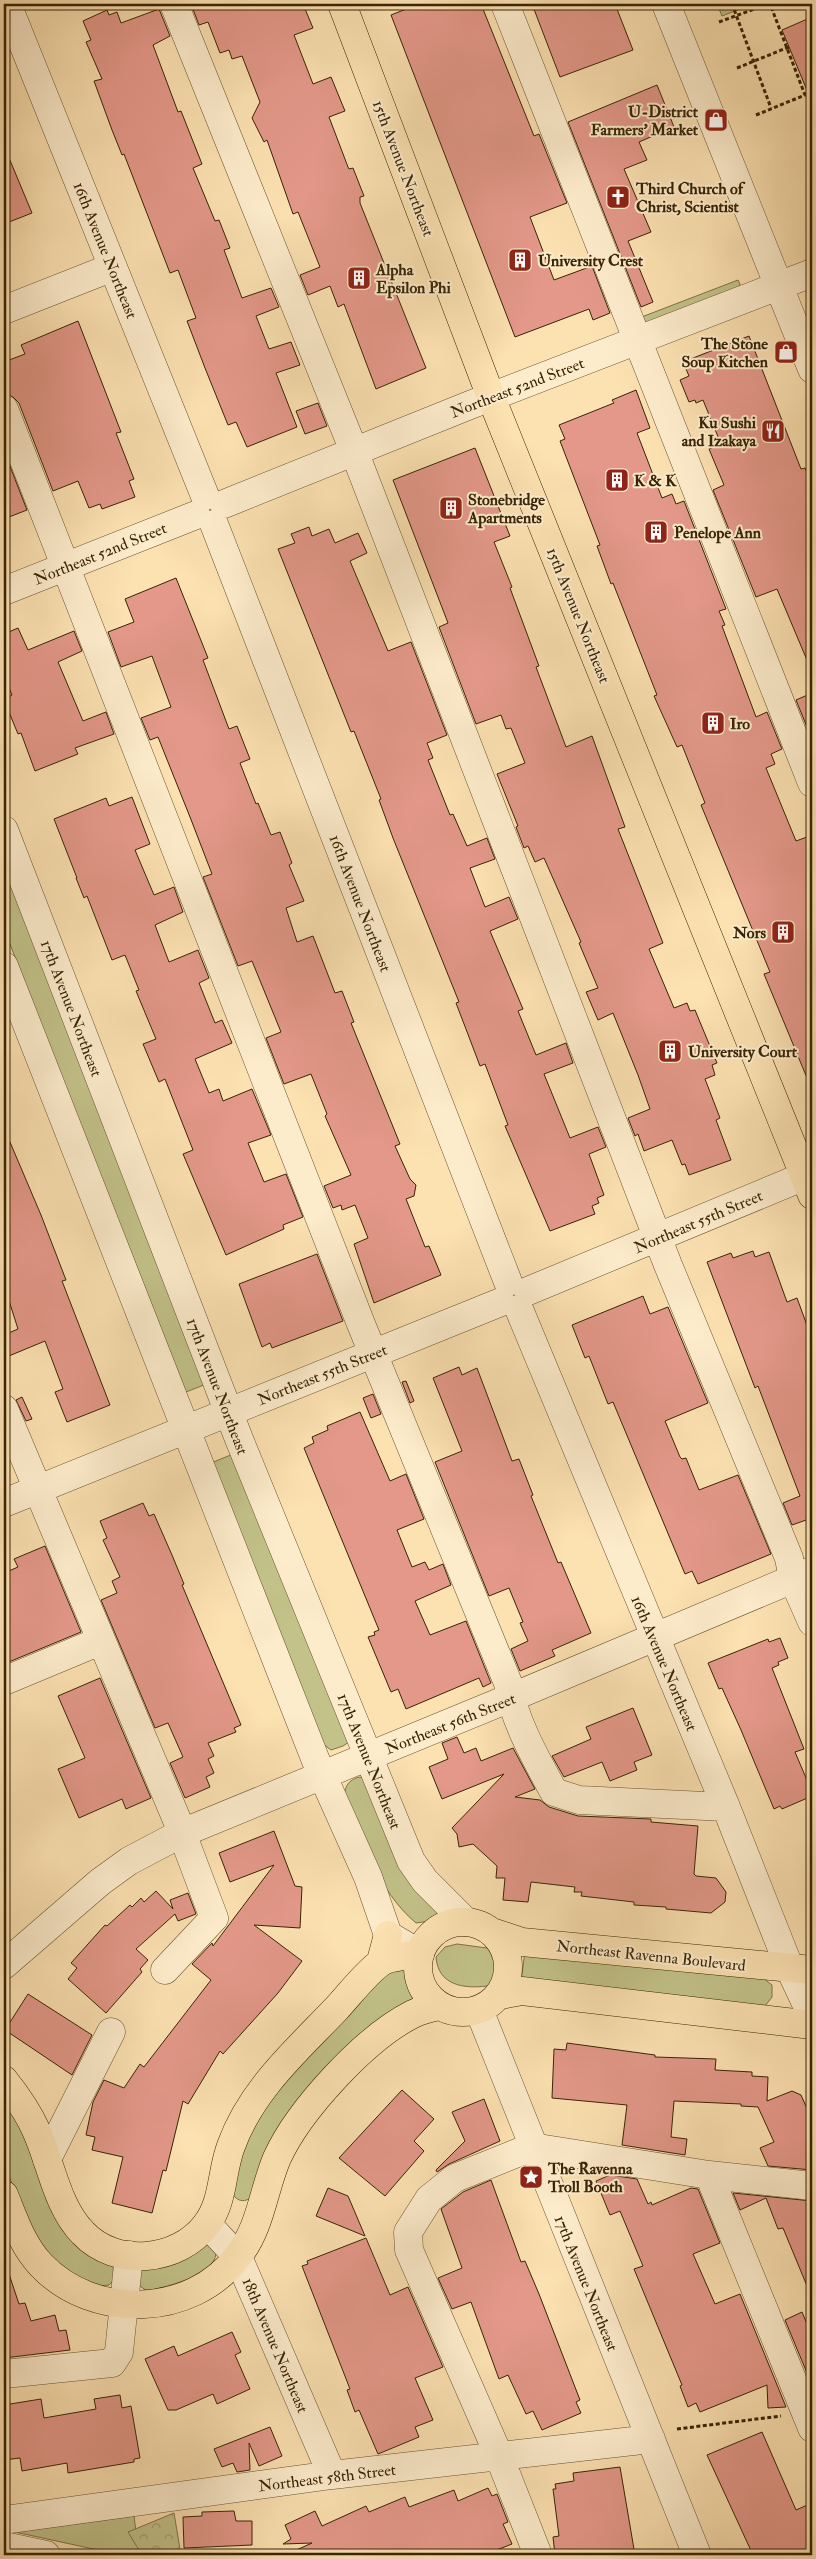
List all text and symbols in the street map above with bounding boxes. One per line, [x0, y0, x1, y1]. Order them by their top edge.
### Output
street label: 15th Avenue Northeast [368, 97, 438, 239]
place label: U-District Farmers' Market [591, 102, 699, 140]
shop icon: U-District Farmers' Market [703, 107, 729, 133]
street label: 16th Avenue Northeast [69, 179, 142, 322]
place label: Third Church of Christ, Scientist [635, 179, 746, 217]
church icon: Third Church of Christ, Scientist [605, 184, 631, 210]
building icon: University Crest [507, 247, 533, 273]
place label: University Crest [538, 251, 644, 272]
place label: Alpha Epsilon Phi [375, 260, 451, 299]
building icon: Alpha Epsilon Phi [346, 265, 372, 291]
place label: The Stone Soup Kitchen [681, 334, 769, 373]
shop icon: The Stone Soup Kitchen [773, 339, 799, 365]
street label: Northeast 52nd Street [448, 353, 587, 423]
place label: Ku Sushi and Izakaya [682, 413, 757, 452]
restaurant icon: Ku Sushi and Izakaya [760, 418, 786, 444]
building icon: K & K [604, 467, 630, 493]
place label: K & K [634, 471, 677, 491]
place label: Stonebridge Apartments [467, 490, 545, 529]
building icon: Stonebridge Apartments [438, 495, 464, 521]
street label: Northeast 52nd Street [31, 518, 170, 590]
building icon: Penelope Ann [643, 519, 669, 545]
place label: Penelope Ann [674, 523, 762, 544]
street label: 15th Avenue Northeast [542, 545, 614, 686]
building icon: Iro [700, 710, 726, 736]
place label: Iro [730, 714, 750, 734]
street label: 16th Avenue Northeast [325, 832, 395, 975]
building icon: Nors [770, 919, 796, 945]
place label: Nors [732, 923, 767, 943]
street label: 17th Avenue Northeast [36, 937, 106, 1080]
building icon: University Court [657, 1038, 683, 1064]
place label: University Court [688, 1042, 798, 1063]
street label: Northeast 55th Street [631, 1186, 766, 1258]
street label: 17th Avenue Northeast [182, 1315, 252, 1458]
street label: Northeast 55th Street [255, 1340, 390, 1410]
street label: 16th Avenue Northeast [626, 1593, 702, 1734]
street label: Northeast 56th Street [382, 1689, 519, 1759]
street label: 17th Avenue Northeast [333, 1690, 405, 1832]
street label: Northeast Ravenna Boulevard [555, 1936, 747, 1976]
place label: The Ravenna Troll Booth [547, 2159, 633, 2197]
place icon: The Ravenna Troll Booth [518, 2164, 544, 2190]
street label: 17th Avenue Northeast [550, 2212, 622, 2354]
street label: 18th Avenue Northeast [238, 2275, 313, 2416]
street label: Northeast 58th Street [257, 2460, 397, 2496]

